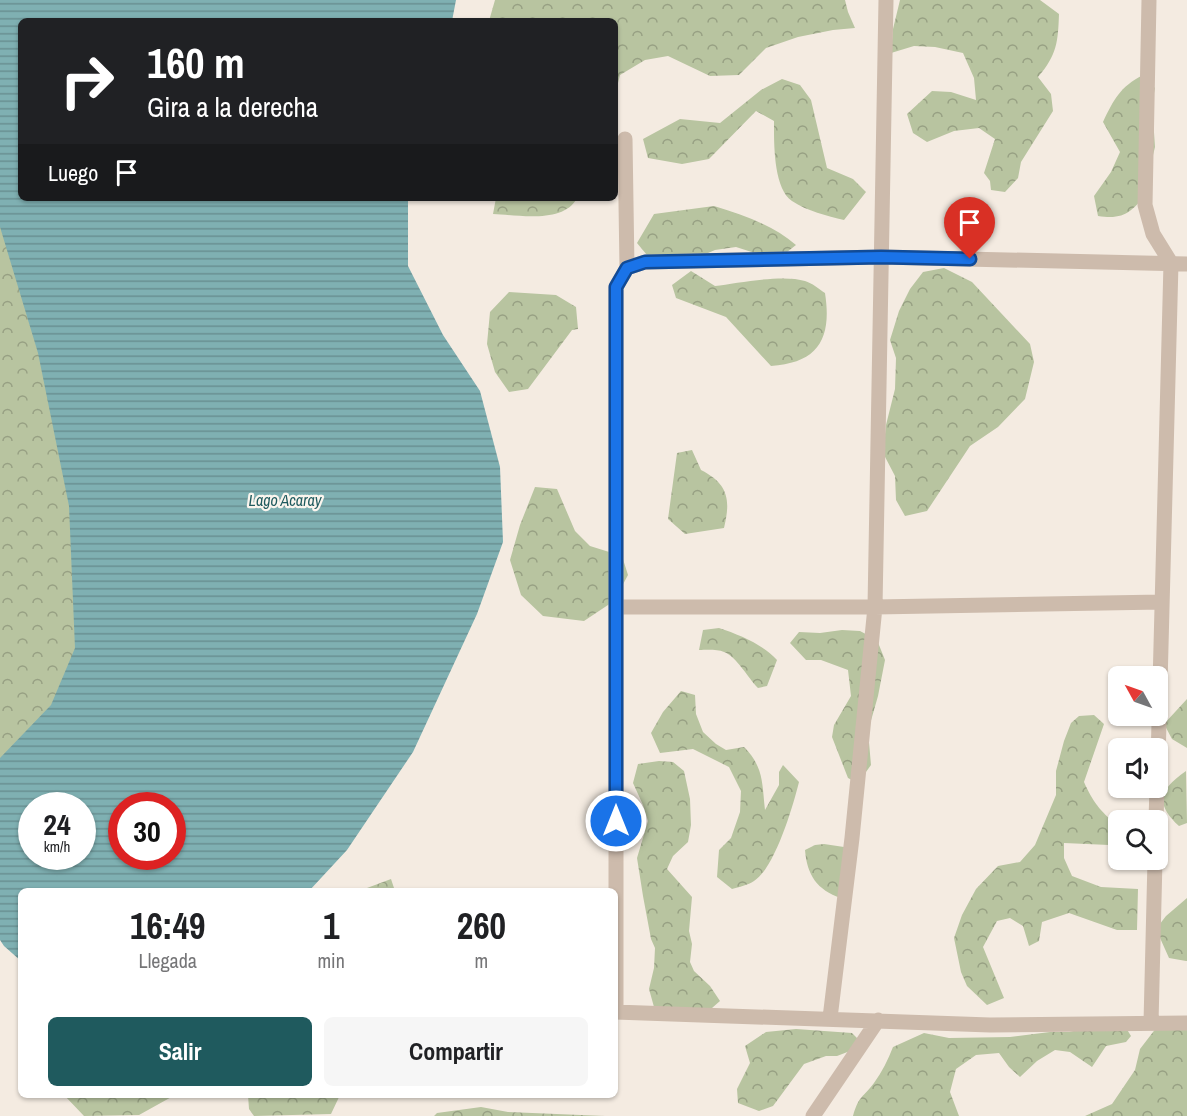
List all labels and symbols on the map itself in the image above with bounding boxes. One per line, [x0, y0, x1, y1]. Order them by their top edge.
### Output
pin [944, 197, 995, 259]
water label: Lago Acaray [249, 489, 323, 511]
north arrow [1108, 666, 1168, 726]
position arrow [584, 789, 648, 853]
speed limit sign: 30 [108, 792, 186, 870]

